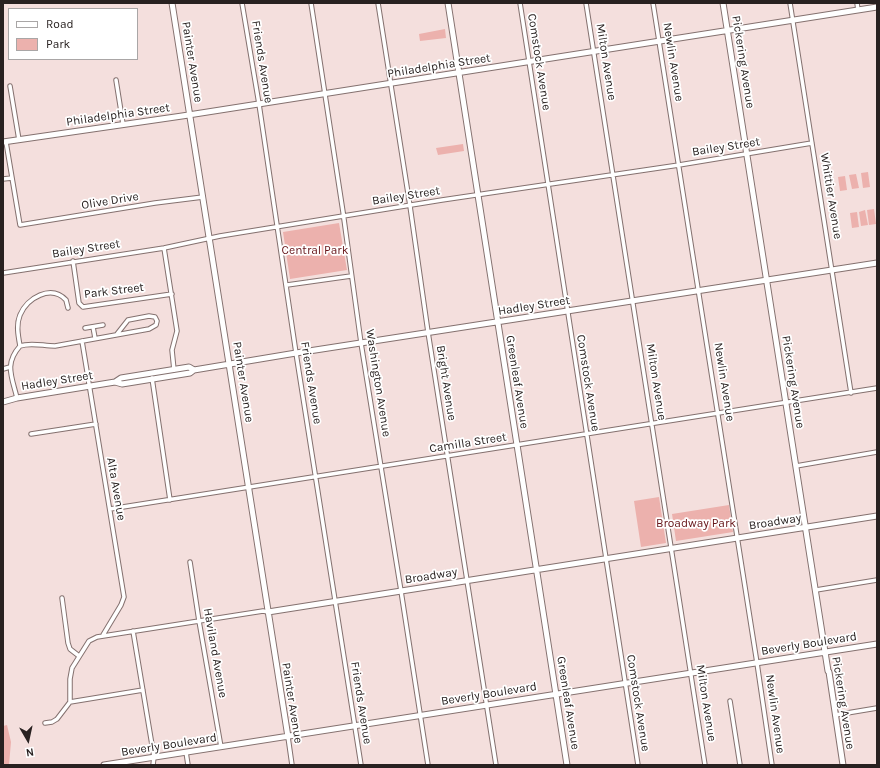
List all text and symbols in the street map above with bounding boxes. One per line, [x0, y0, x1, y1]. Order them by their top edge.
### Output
legend [8, 8, 138, 60]
street label: Comstock Avenue [524, 13, 554, 111]
street label: Pickering Avenue [729, 15, 757, 109]
text: Road [46, 17, 74, 31]
street label: Friends Avenue [248, 20, 276, 104]
street label: Painter Avenue [179, 21, 205, 103]
street label: Milton Avenue [593, 22, 619, 102]
street label: Newlin Avenue [660, 22, 686, 102]
text: Park [46, 37, 70, 51]
street label: Philadelphia Street [386, 51, 492, 81]
street label: Philadelphia Street [65, 101, 171, 129]
street label: Bailey Street [691, 135, 761, 159]
street label: Whittier Avenue [817, 152, 845, 240]
street label: Bailey Street [371, 184, 441, 208]
street label: Olive Drive [80, 189, 140, 213]
street label: Bailey Street [51, 237, 121, 261]
park label: Central Park [282, 244, 348, 258]
street label: Park Street [83, 280, 145, 302]
street label: Hadley Street [497, 293, 571, 319]
street label: Washington Avenue [362, 328, 394, 438]
street label: Greenleaf Avenue [503, 334, 531, 430]
street label: Comstock Avenue [573, 334, 603, 432]
street label: Pickering Avenue [779, 335, 807, 429]
street label: Painter Avenue [230, 341, 256, 423]
street label: Friends Avenue [297, 341, 325, 425]
street label: Milton Avenue [643, 342, 669, 422]
street label: Newlin Avenue [711, 342, 737, 422]
street label: Bright Avenue [433, 344, 459, 422]
street label: Hadley Street [20, 368, 94, 394]
street label: Camilla Street [428, 430, 508, 456]
street label: Alta Avenue [103, 456, 129, 522]
street label: Broadway [748, 511, 802, 533]
park label: Broadway Park [656, 517, 736, 531]
street label: Broadway [404, 565, 458, 587]
street label: Haviland Avenue [200, 607, 230, 699]
street label: Beverly Boulevard [760, 629, 858, 659]
street label: Comstock Avenue [623, 654, 653, 752]
street label: Greenleaf Avenue [554, 655, 582, 751]
street label: Pickering Avenue [829, 656, 857, 750]
street label: Friends Avenue [347, 661, 375, 745]
street label: Painter Avenue [279, 662, 305, 744]
street label: Milton Avenue [693, 663, 719, 743]
street label: Newlin Avenue [762, 674, 788, 754]
street label: Beverly Boulevard [440, 679, 538, 709]
north arrow [8, 720, 48, 760]
street label: Beverly Boulevard [120, 730, 218, 760]
text: N [25, 745, 35, 759]

